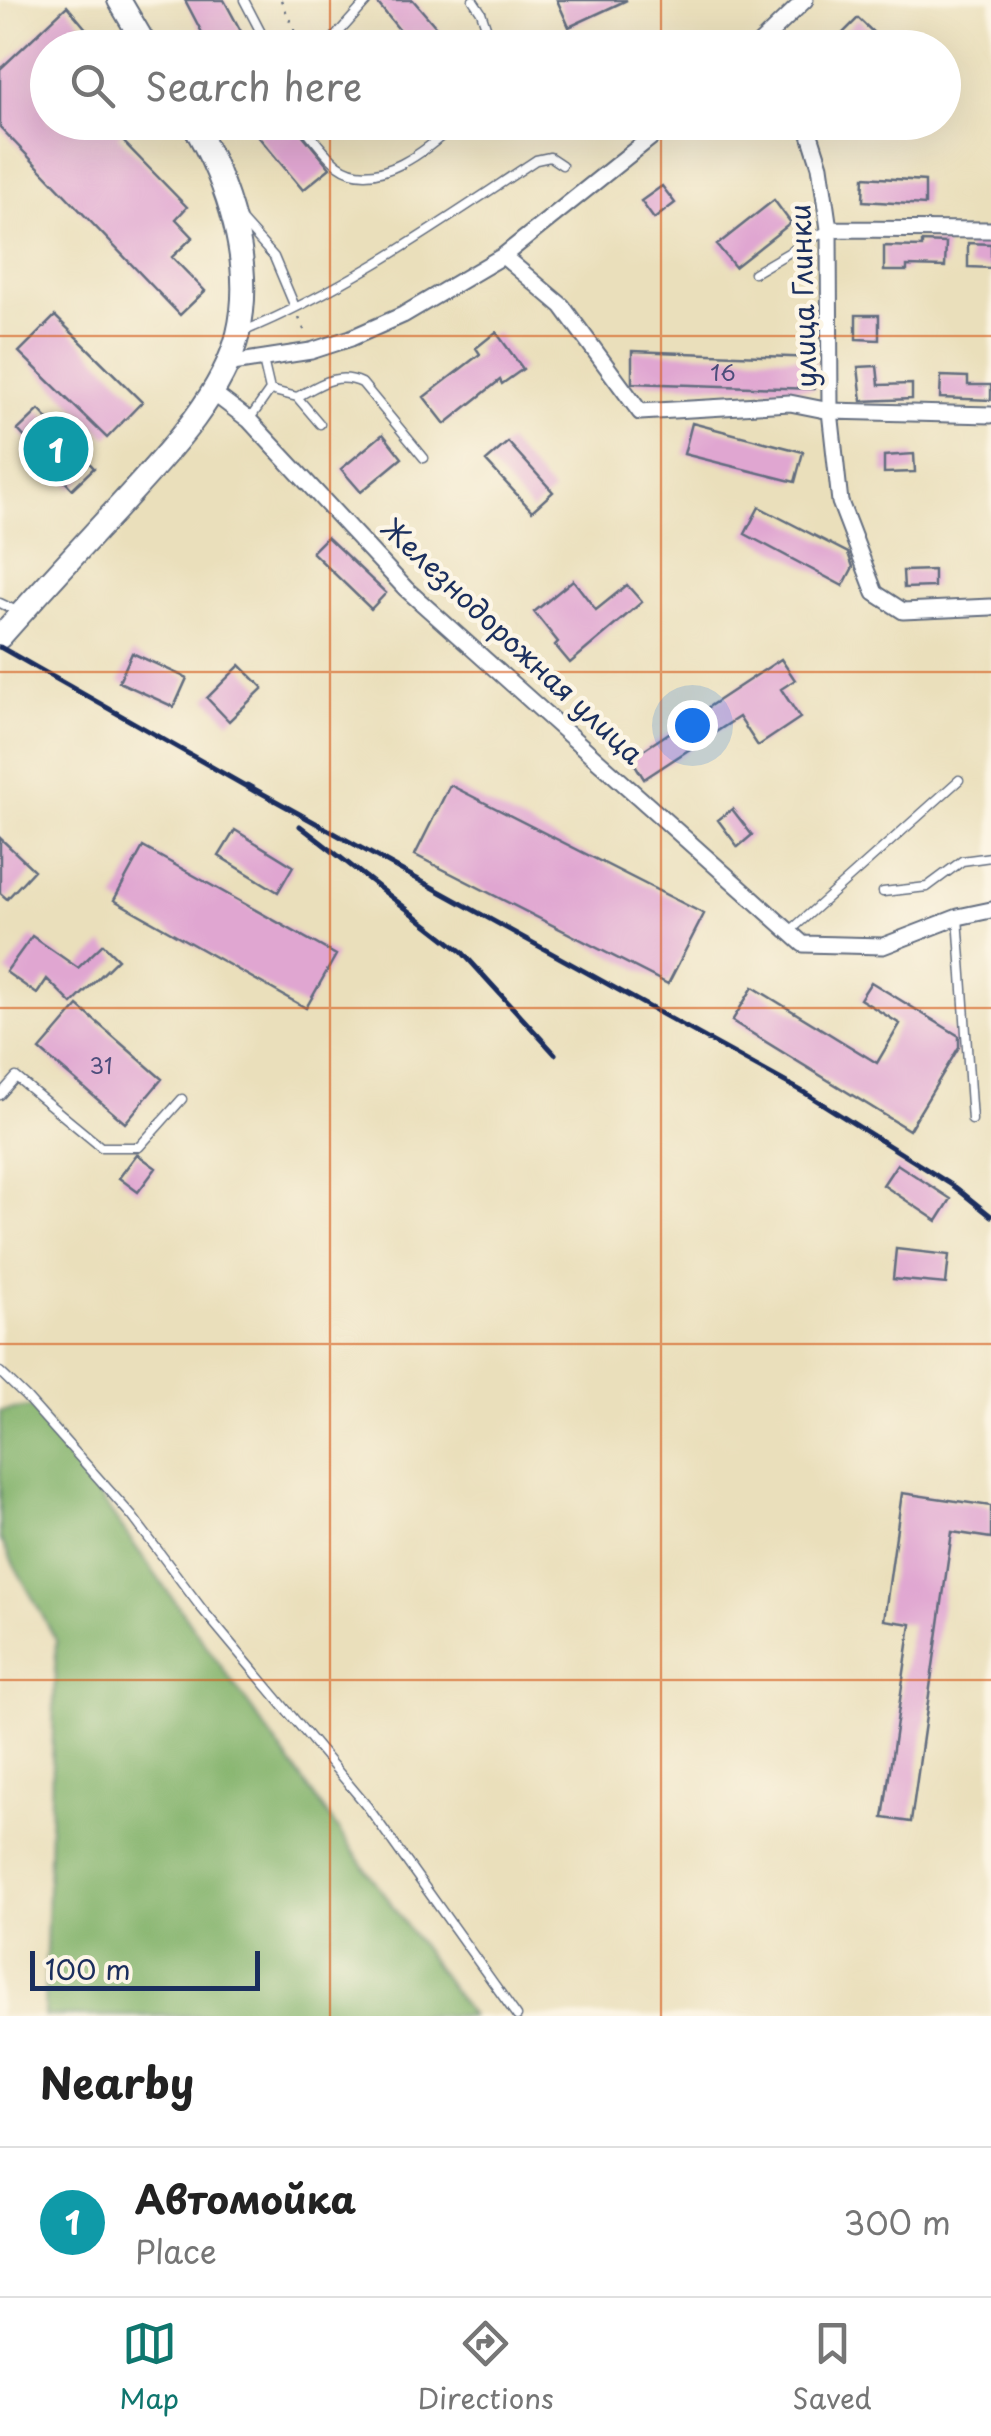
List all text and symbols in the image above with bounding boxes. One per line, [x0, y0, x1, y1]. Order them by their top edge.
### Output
search box [30, 30, 961, 140]
text: Search here [145, 57, 362, 114]
icon: search [65, 58, 120, 113]
street label: улица Глинки [777, 203, 827, 389]
house number: 16 [710, 355, 736, 388]
pin: 1 [23, 412, 88, 486]
street label: Железнодорожная улица [372, 506, 654, 774]
your location [667, 700, 718, 751]
house number: 31 [89, 1048, 113, 1081]
scale bar [30, 1946, 260, 1990]
text: 100 m [45, 1947, 131, 1990]
text: Nearby [40, 2050, 194, 2113]
text: Автомойка [135, 2170, 356, 2227]
text: 1 [65, 2198, 80, 2246]
text: 300 m [843, 2198, 951, 2246]
text: Place [135, 2227, 217, 2275]
tab: Map [119, 2316, 179, 2419]
tab: Directions [418, 2316, 554, 2419]
tab: Saved [792, 2316, 872, 2419]

